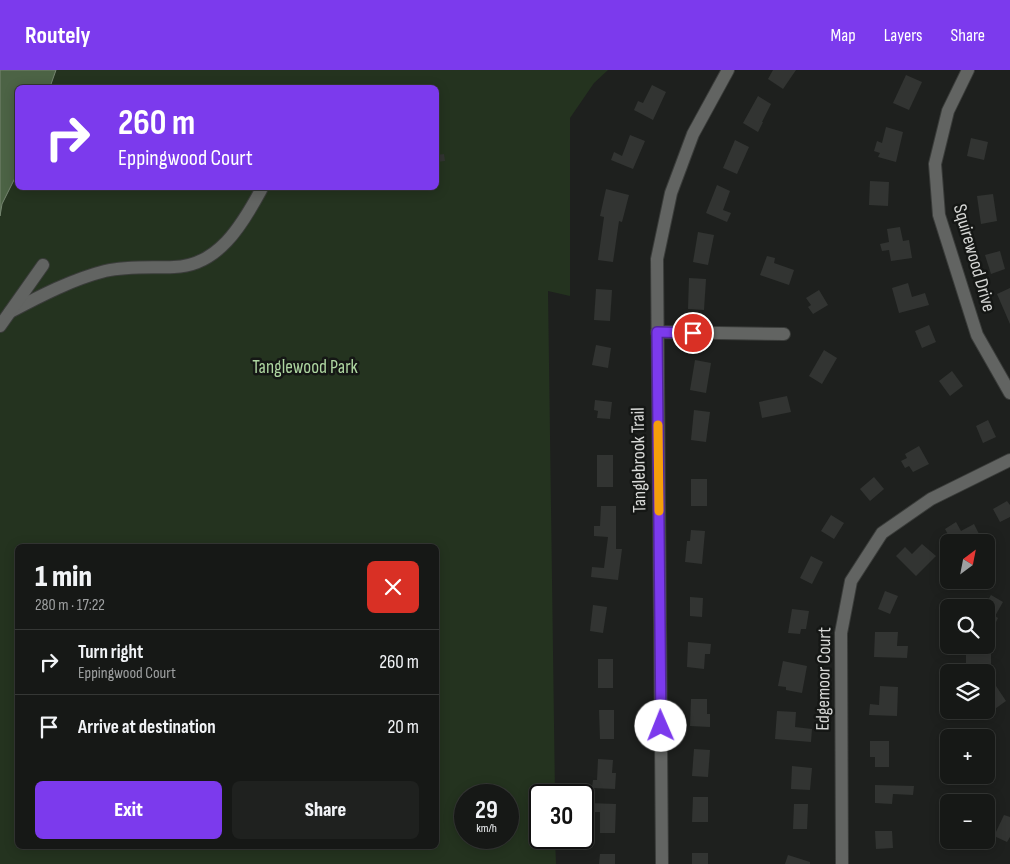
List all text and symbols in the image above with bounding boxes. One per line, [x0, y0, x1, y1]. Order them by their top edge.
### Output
text: Routely [25, 21, 90, 50]
text: Map [831, 25, 856, 46]
text: Layers [884, 25, 923, 46]
text: Share [951, 25, 985, 46]
text: 260 m [118, 102, 195, 145]
icon: right [35, 105, 100, 170]
text: Eppingwood Court [118, 145, 253, 172]
street label: Squirewood Drive [948, 202, 1000, 314]
pin [672, 312, 714, 354]
icon: arrive [679, 319, 707, 347]
park label: Tanglewood Park [252, 356, 359, 379]
street label: Tanglebrook Trail [627, 407, 651, 513]
north arrow [940, 534, 995, 589]
map controls [940, 534, 995, 849]
text: 1 min [35, 559, 92, 595]
button: close [367, 561, 419, 613]
text: 280 m · 17:22 [35, 596, 105, 615]
button: search [940, 599, 995, 654]
street label: Edgemoor Court [812, 627, 836, 731]
text: Turn right [78, 641, 143, 664]
icon: right [35, 648, 63, 676]
text: 260 m [379, 651, 419, 674]
text: Eppingwood Court [78, 664, 176, 683]
button: layers [940, 664, 995, 719]
position arrow [634, 699, 686, 751]
icon: arrive [35, 713, 63, 741]
text: Arrive at destination [78, 716, 216, 739]
text: 20 m [387, 716, 419, 739]
button: + [940, 729, 995, 784]
button: Exit [35, 781, 222, 839]
button: Share [232, 781, 419, 839]
speed limit sign: 30 [529, 784, 594, 849]
button: − [940, 794, 995, 849]
text: 29 [475, 795, 498, 826]
text: km/h [476, 821, 497, 836]

